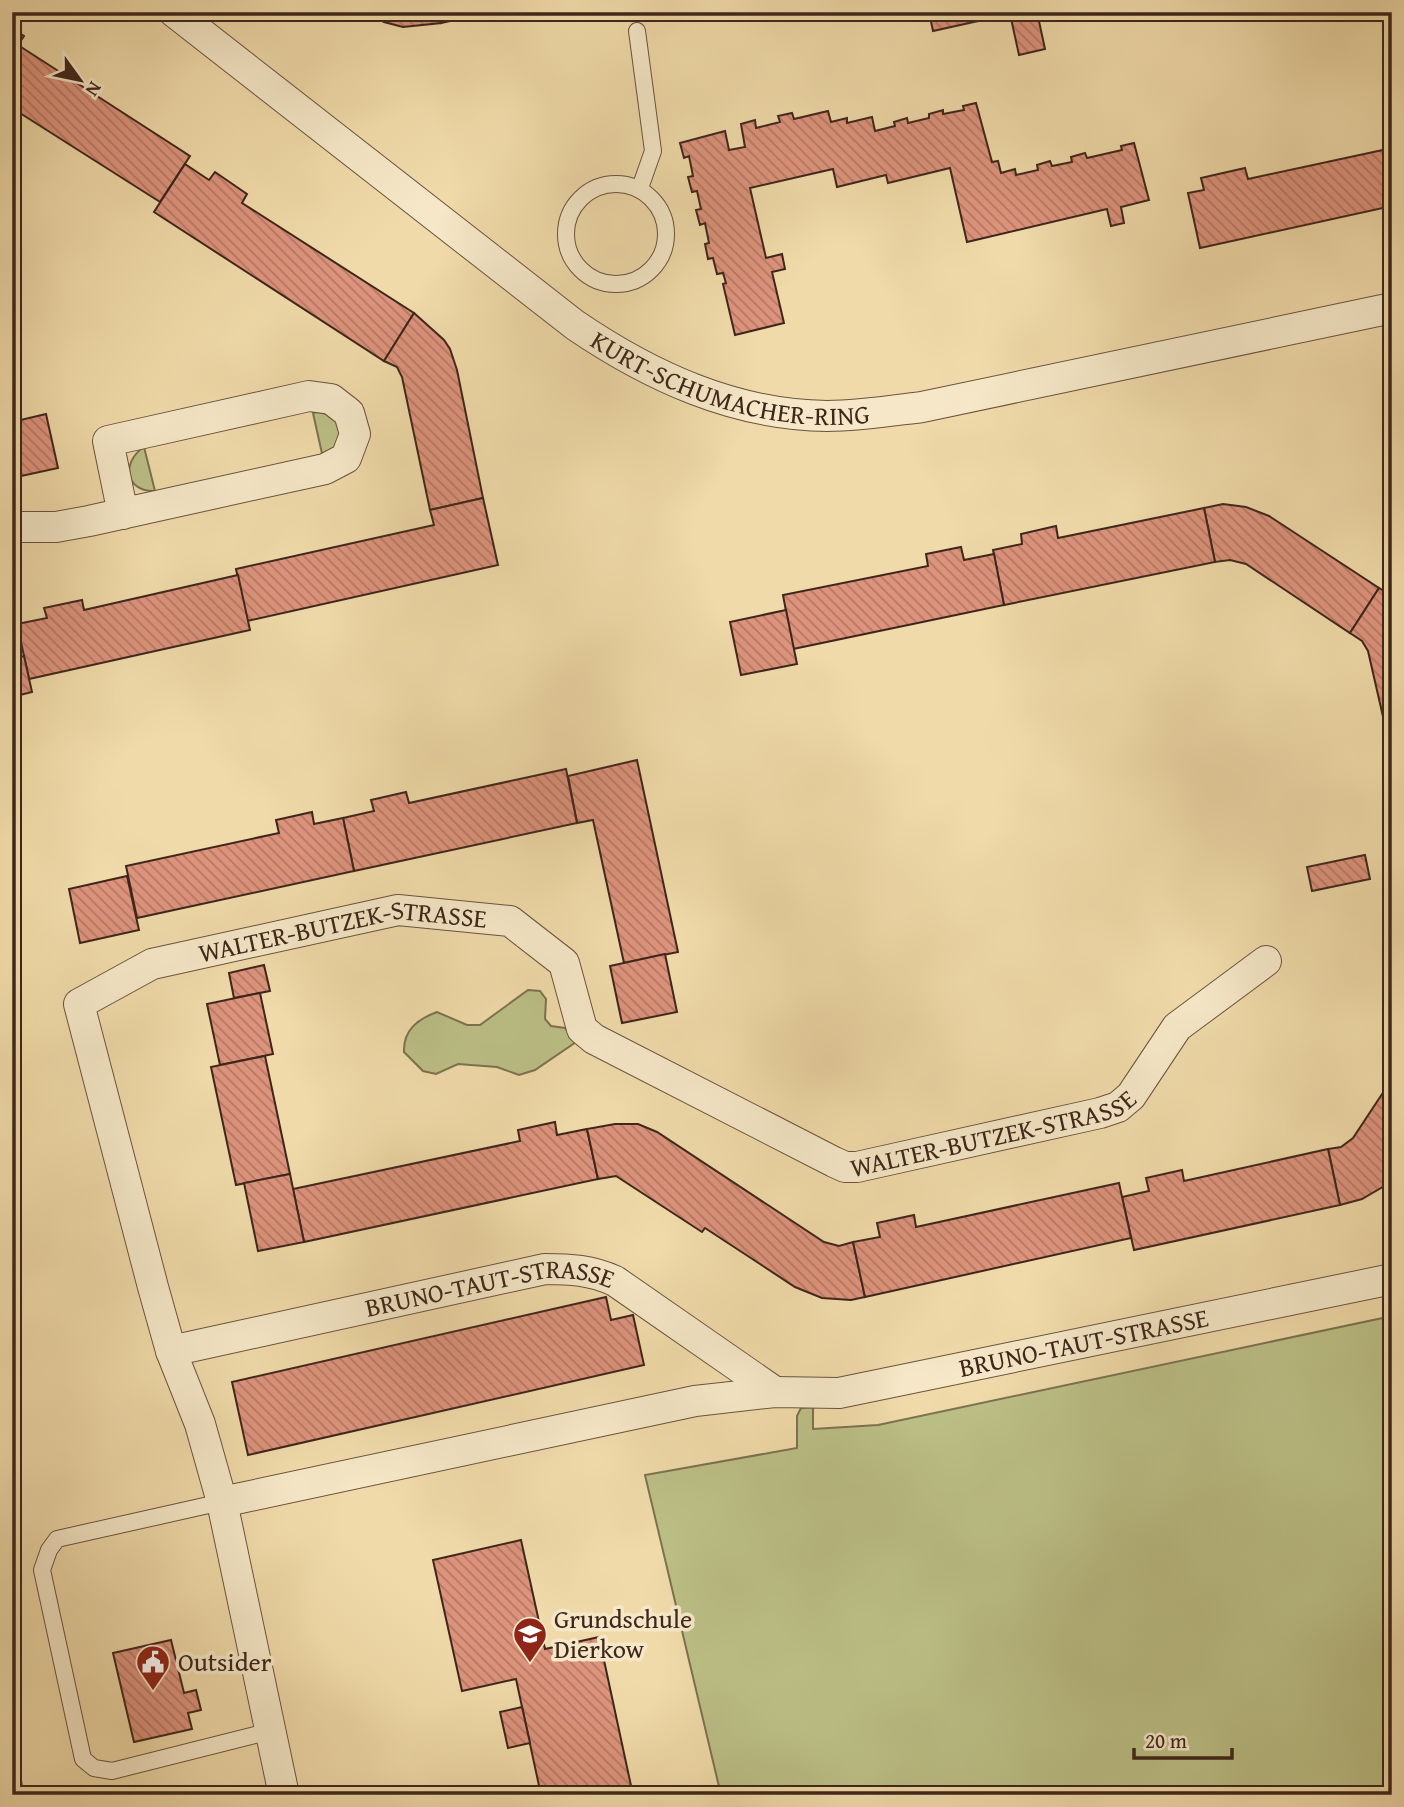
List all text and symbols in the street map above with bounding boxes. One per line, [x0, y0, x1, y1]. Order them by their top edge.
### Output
north arrow [46, 46, 116, 116]
text: N [79, 76, 109, 102]
street label: KURT-SCHUMACHER-RING [583, 320, 871, 435]
street label: WALTER-BUTZEK-STRASSE [195, 889, 489, 972]
street label: WALTER-BUTZEK-STRASSE [846, 1080, 1144, 1187]
street label: BRUNO-TAUT-STRASSE [361, 1249, 621, 1327]
street label: BRUNO-TAUT-STRASSE [955, 1297, 1212, 1387]
place label: Grundschule Dierkow [554, 1599, 692, 1668]
school or university icon: Grundschule Dierkow [511, 1615, 549, 1664]
place label: Outsider [178, 1642, 272, 1681]
public building icon: Outsider [134, 1643, 172, 1692]
scale bar [1134, 1716, 1232, 1760]
text: 20 m [1145, 1725, 1187, 1756]

